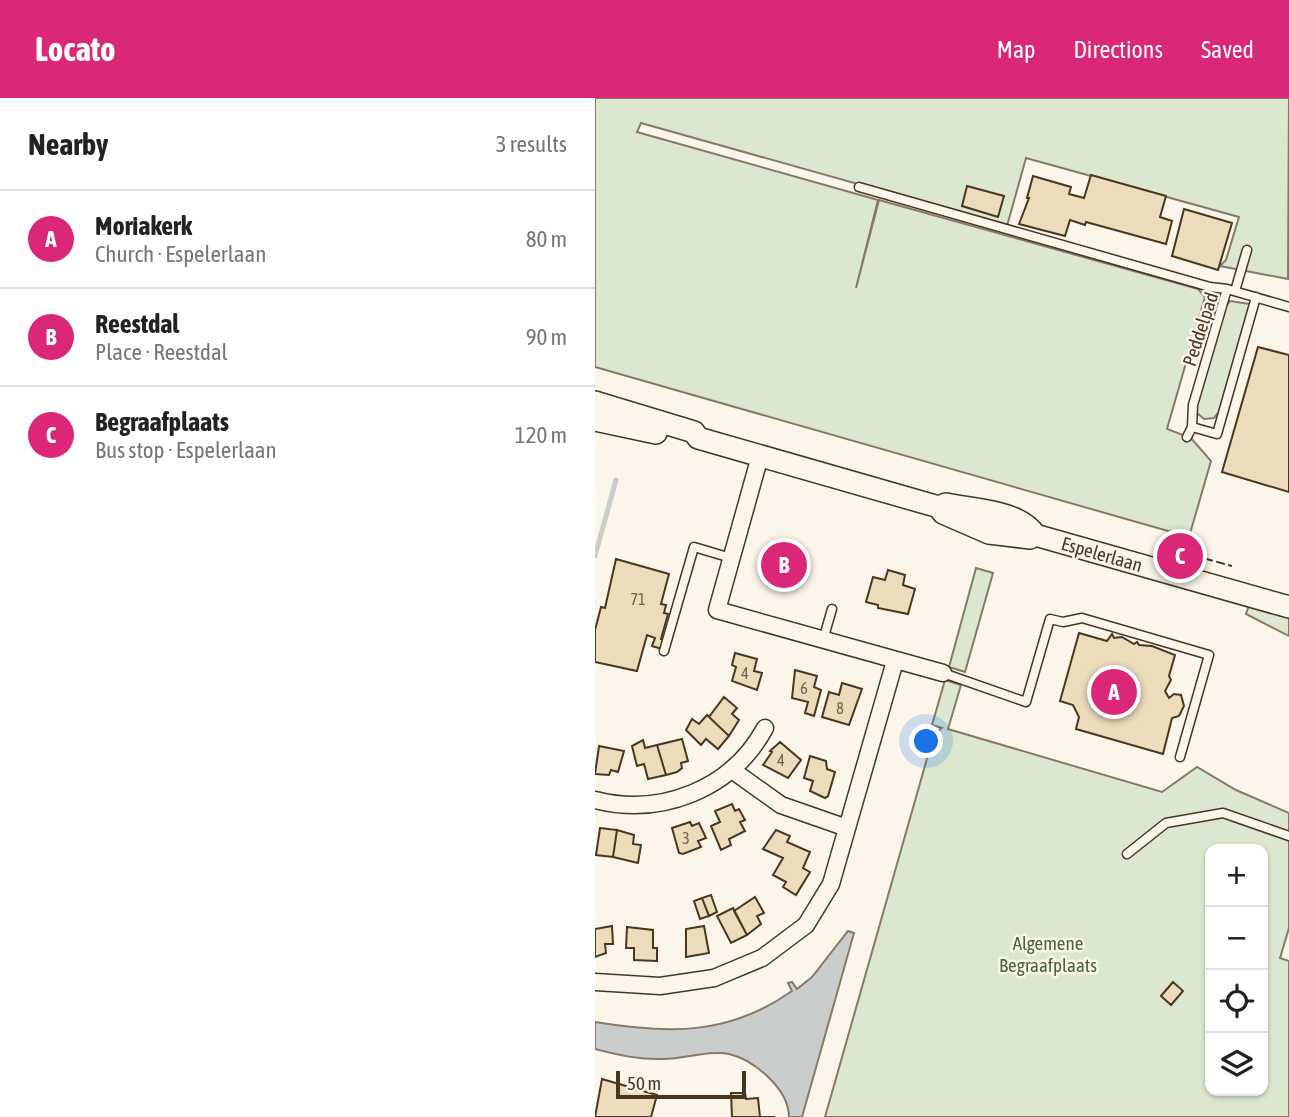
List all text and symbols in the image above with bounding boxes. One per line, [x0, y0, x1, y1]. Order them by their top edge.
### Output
text: Locato [35, 30, 116, 68]
text: Map [997, 36, 1035, 63]
text: Directions [1073, 36, 1163, 63]
text: Saved [1201, 36, 1254, 63]
text: Nearby [28, 127, 108, 161]
text: 3 results [496, 131, 567, 157]
text: Moriakerk [95, 211, 192, 241]
text: A [45, 226, 57, 252]
text: 80 m [526, 226, 567, 252]
text: Church · Espelerlaan [95, 241, 266, 267]
street label: Peddelpad [1178, 289, 1222, 369]
text: Reestdal [95, 309, 179, 339]
text: B [46, 324, 56, 350]
text: 90 m [526, 324, 567, 350]
text: Place · Reestdal [95, 339, 228, 365]
text: Begraafplaats [95, 407, 229, 437]
text: C [46, 422, 56, 448]
text: 120 m [515, 422, 567, 448]
text: Bus stop · Espelerlaan [95, 437, 277, 463]
pin: C [1157, 530, 1203, 582]
street label: Espelerlaan [1059, 532, 1145, 576]
pin: B [761, 539, 807, 591]
house number: 71 [630, 590, 646, 608]
house number: 4 [741, 664, 749, 682]
pin: A [1091, 666, 1137, 718]
house number: 6 [800, 679, 808, 697]
house number: 8 [836, 699, 844, 717]
your location [909, 724, 943, 758]
house number: 4 [777, 751, 785, 769]
house number: 3 [682, 829, 690, 847]
map controls [1205, 844, 1268, 1096]
button: + [1205, 844, 1268, 907]
button: − [1205, 907, 1268, 970]
park label: Algemene Begraafplaats [999, 932, 1097, 976]
button: locate [1205, 970, 1268, 1033]
button: layers [1205, 1033, 1268, 1096]
scale bar [616, 1068, 745, 1100]
text: 50 m [627, 1072, 661, 1094]

